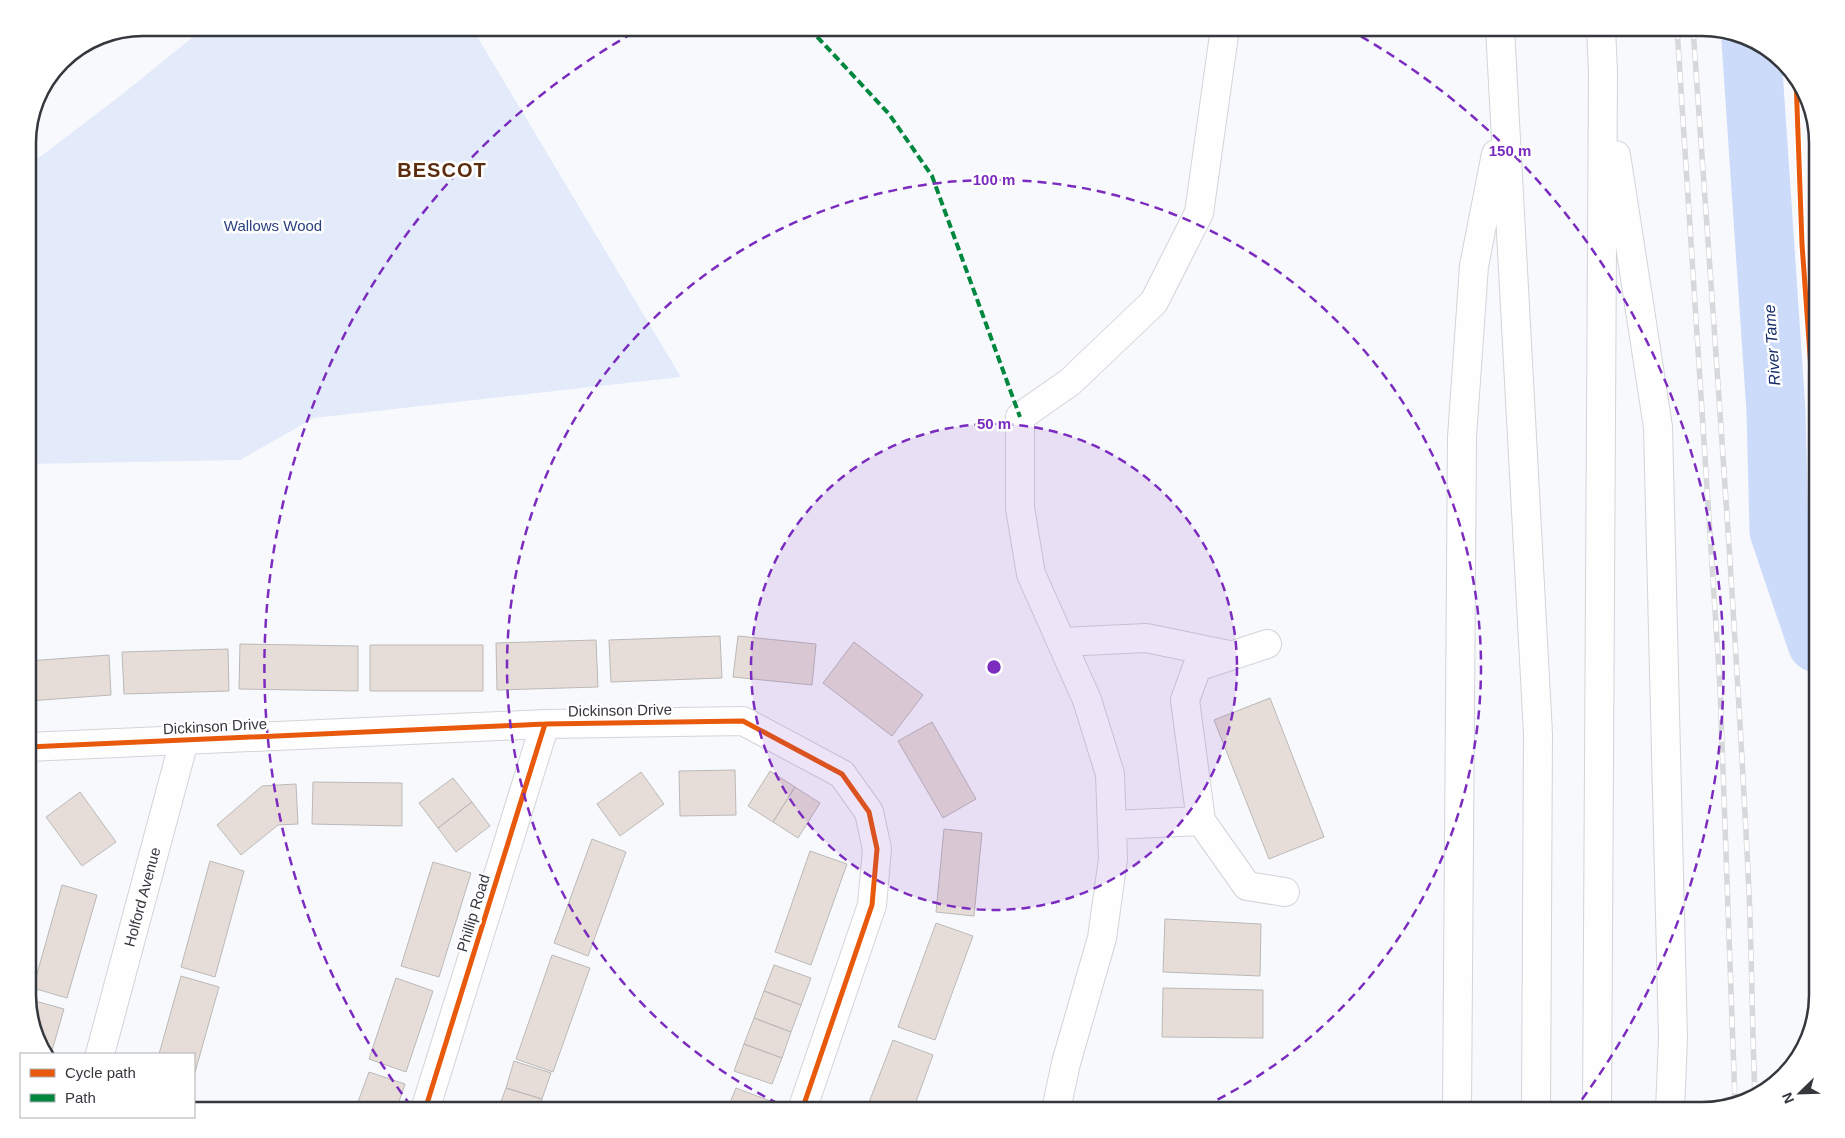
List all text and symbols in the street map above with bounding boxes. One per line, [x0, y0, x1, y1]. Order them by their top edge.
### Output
text: 150 m [1489, 142, 1531, 159]
district label: BESCOT [397, 159, 487, 181]
text: 100 m [973, 171, 1015, 188]
park label: Wallows Wood [224, 217, 322, 234]
water label: River Tame [1761, 304, 1783, 386]
text: 50 m [977, 415, 1011, 432]
centre of rings [985, 658, 1003, 676]
street label: Dickinson Drive [568, 701, 672, 719]
street label: Dickinson Drive [163, 715, 267, 737]
street label: Holford Avenue [121, 845, 163, 949]
street label: Phillip Road [453, 872, 493, 954]
legend [20, 1053, 195, 1118]
text: Cycle path [65, 1064, 136, 1081]
north arrow [1775, 1068, 1825, 1118]
text: Path [65, 1089, 96, 1106]
text: N [1779, 1090, 1797, 1106]

